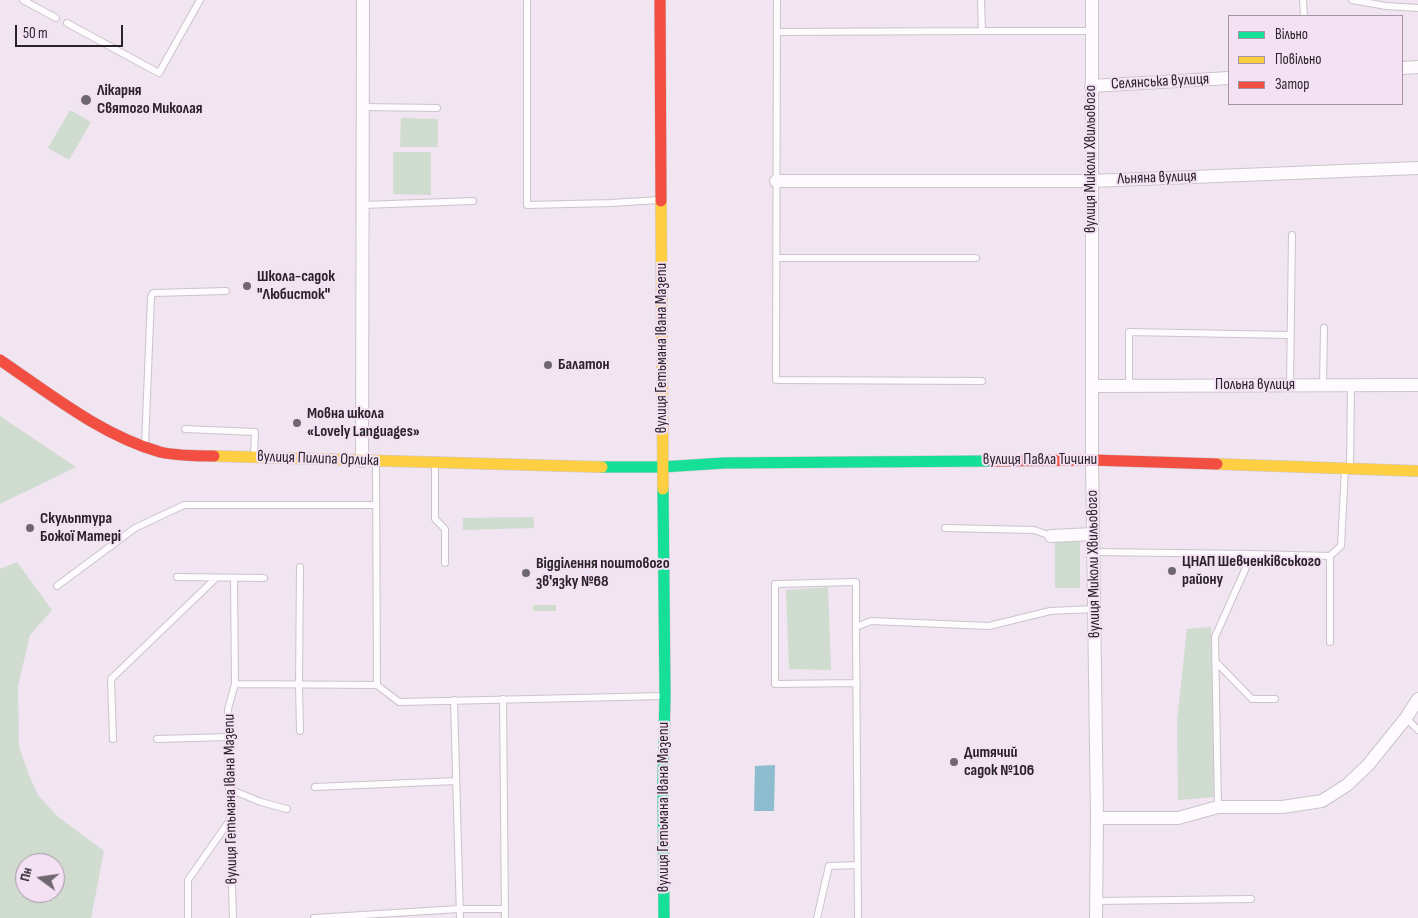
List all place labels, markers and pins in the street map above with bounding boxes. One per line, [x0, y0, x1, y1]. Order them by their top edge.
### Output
place label: Лікарня Святого Миколая [97, 81, 202, 119]
marker: Лікарня Святого Миколая [79, 93, 93, 107]
place label: Школа-садок "Любисток" [257, 267, 335, 305]
marker: Школа-садок "Любисток" [241, 280, 253, 292]
place label: Балатон [558, 355, 610, 375]
marker: Балатон [542, 359, 554, 371]
place label: Мовна школа «Lovely Languages» [307, 404, 420, 442]
marker: Мовна школа «Lovely Languages» [291, 417, 303, 429]
place label: Скульптура Божої Матері [40, 509, 121, 547]
marker: Скульптура Божої Матері [24, 522, 36, 534]
place label: ЦНАП Шевченківського району [1182, 552, 1321, 590]
place label: Відділення поштового зв'язку №68 [536, 554, 670, 592]
marker: ЦНАП Шевченківського району [1166, 565, 1178, 577]
marker: Відділення поштового зв'язку №68 [520, 567, 532, 579]
place label: Дитячий садок №106 [964, 743, 1034, 781]
marker: Дитячий садок №106 [948, 756, 960, 768]

